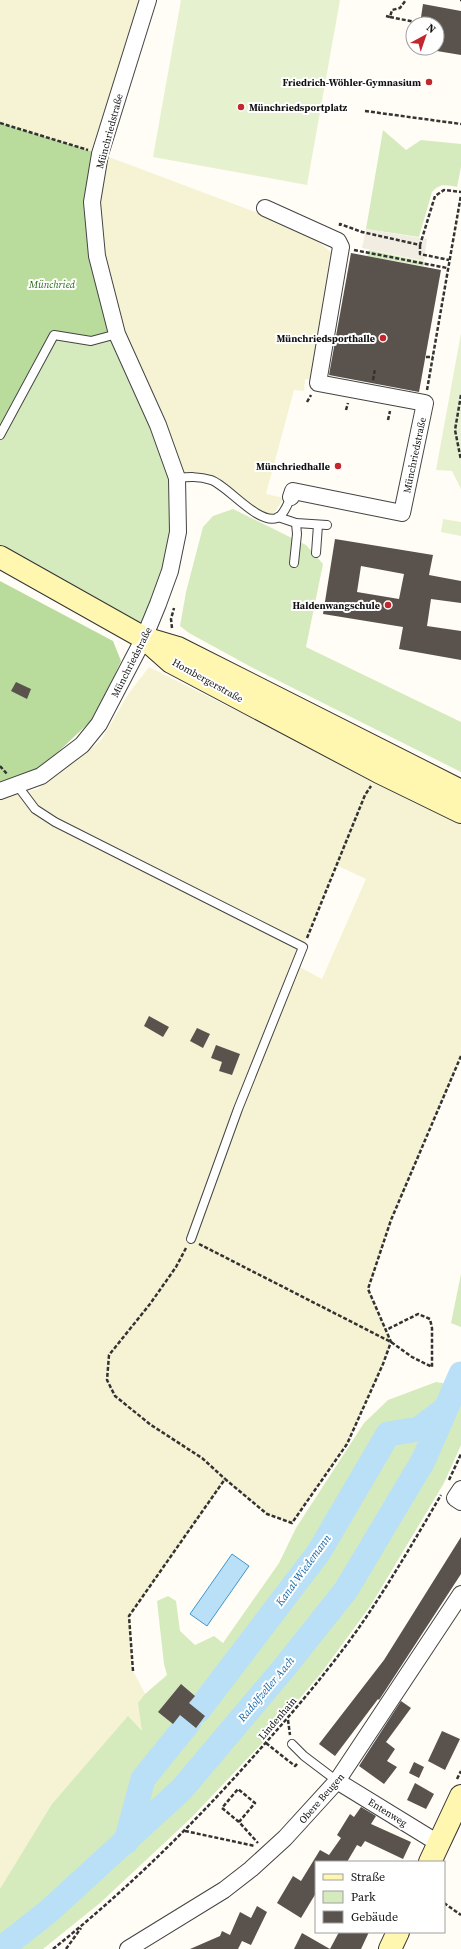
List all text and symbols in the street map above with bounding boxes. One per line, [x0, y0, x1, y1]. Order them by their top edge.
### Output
north arrow [405, 16, 445, 56]
text: N [423, 20, 439, 37]
place label: Friedrich-Wöhler-Gymnasium [282, 76, 421, 89]
marker: Friedrich-Wöhler-Gymnasium [424, 77, 434, 87]
street label: Münchriedstraße [93, 92, 126, 170]
place label: Münchriedsportplatz [249, 101, 348, 114]
marker: Münchriedsportplatz [236, 102, 246, 112]
park label: Münchried [28, 278, 76, 291]
place label: Münchriedsporthalle [276, 332, 375, 345]
marker: Münchriedsporthalle [378, 333, 388, 343]
street label: Münchriedstraße [400, 416, 429, 494]
place label: Münchriedhalle [256, 460, 330, 473]
marker: Münchriedhalle [333, 461, 343, 471]
place label: Haldenwangschule [292, 599, 380, 612]
marker: Haldenwangschule [383, 600, 393, 610]
street label: Münchriedstraße [108, 625, 155, 700]
street label: Hombergerstraße [170, 656, 246, 705]
water label: Kanal Wiedemann [272, 1531, 335, 1610]
water label: Radolfzeller Aach [234, 1654, 298, 1726]
street label: Lindenhain [255, 1694, 299, 1742]
street label: Obere Beugen [296, 1770, 347, 1826]
street label: Entenweg [366, 1795, 410, 1830]
legend [315, 1861, 445, 1933]
text: Straße [351, 1869, 385, 1885]
text: Park [351, 1889, 376, 1905]
text: Gebäude [351, 1909, 398, 1925]

